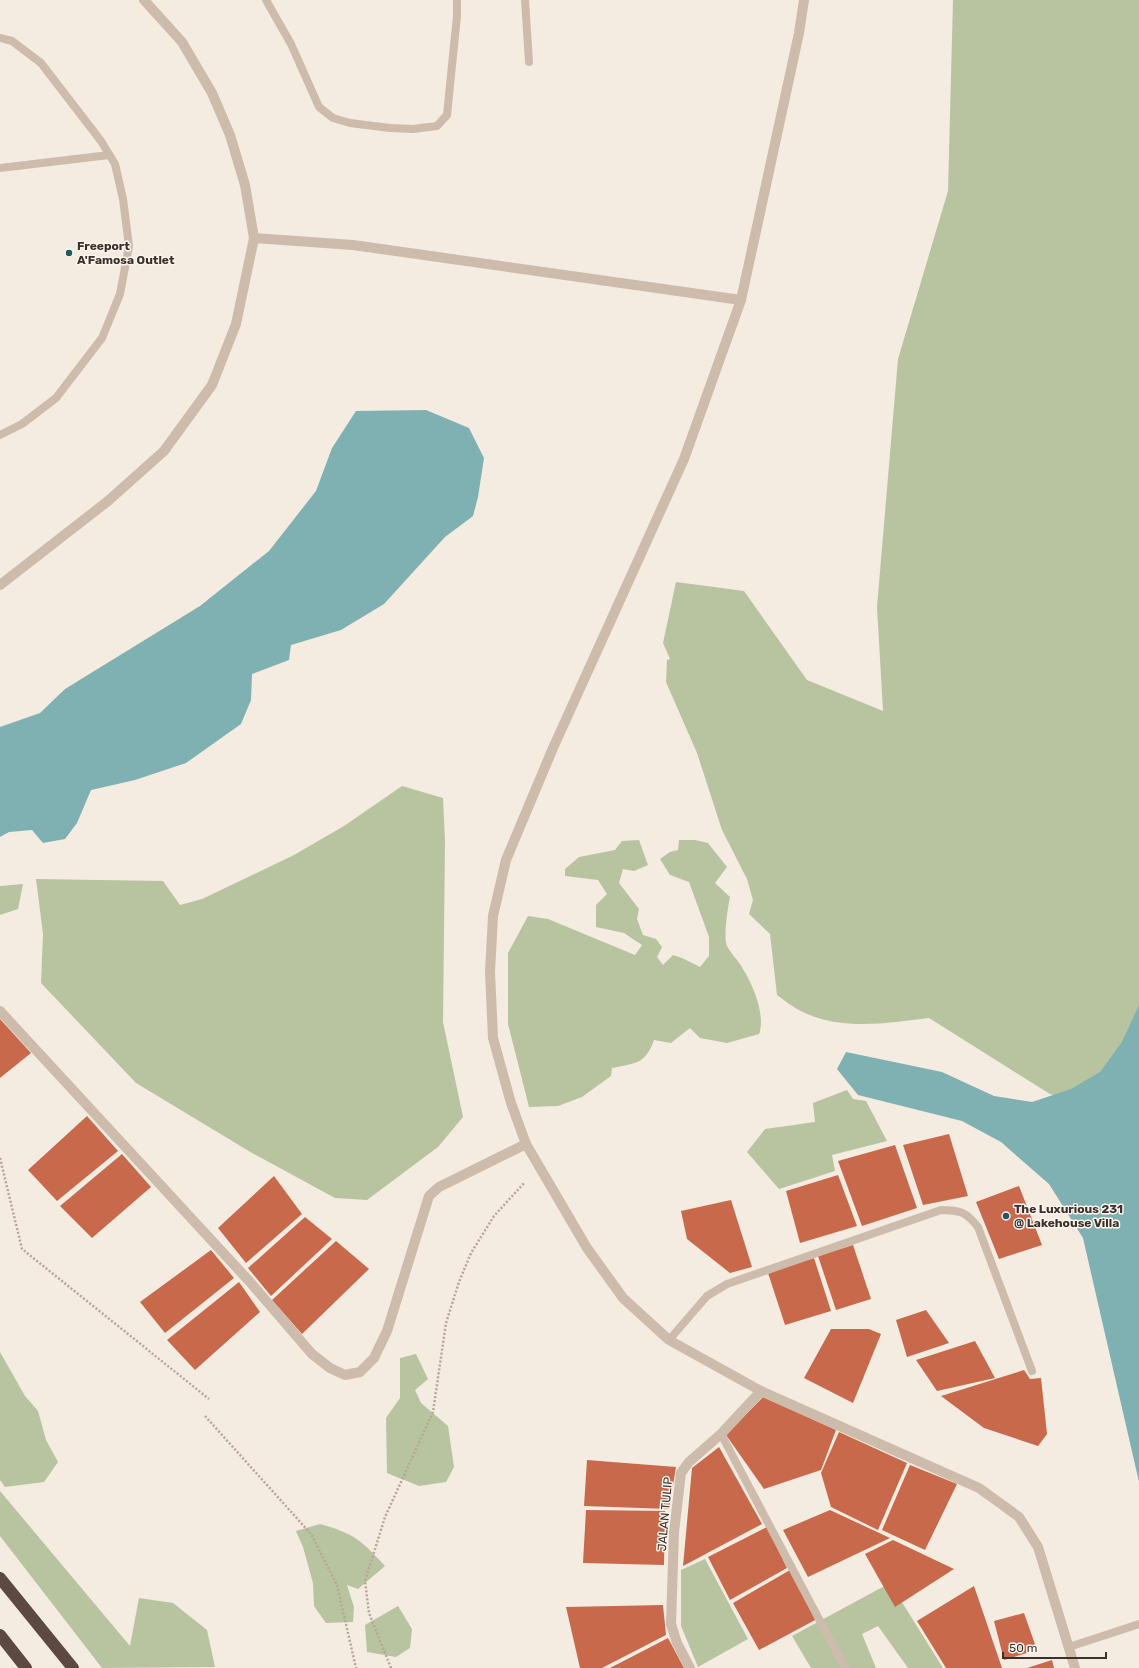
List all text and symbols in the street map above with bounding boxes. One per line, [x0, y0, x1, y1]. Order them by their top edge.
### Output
place label: Freeport A'Famosa Outlet [77, 239, 175, 267]
marker: Freeport A'Famosa Outlet [64, 248, 74, 258]
place label: The Luxurious 231 @ Lakehouse Villa [1014, 1202, 1123, 1230]
marker: The Luxurious 231 @ Lakehouse Villa [1001, 1211, 1011, 1221]
street label: JALAN TULIP [655, 1476, 675, 1552]
scale bar [1003, 1634, 1106, 1660]
text: 50 m [1009, 1641, 1037, 1655]

